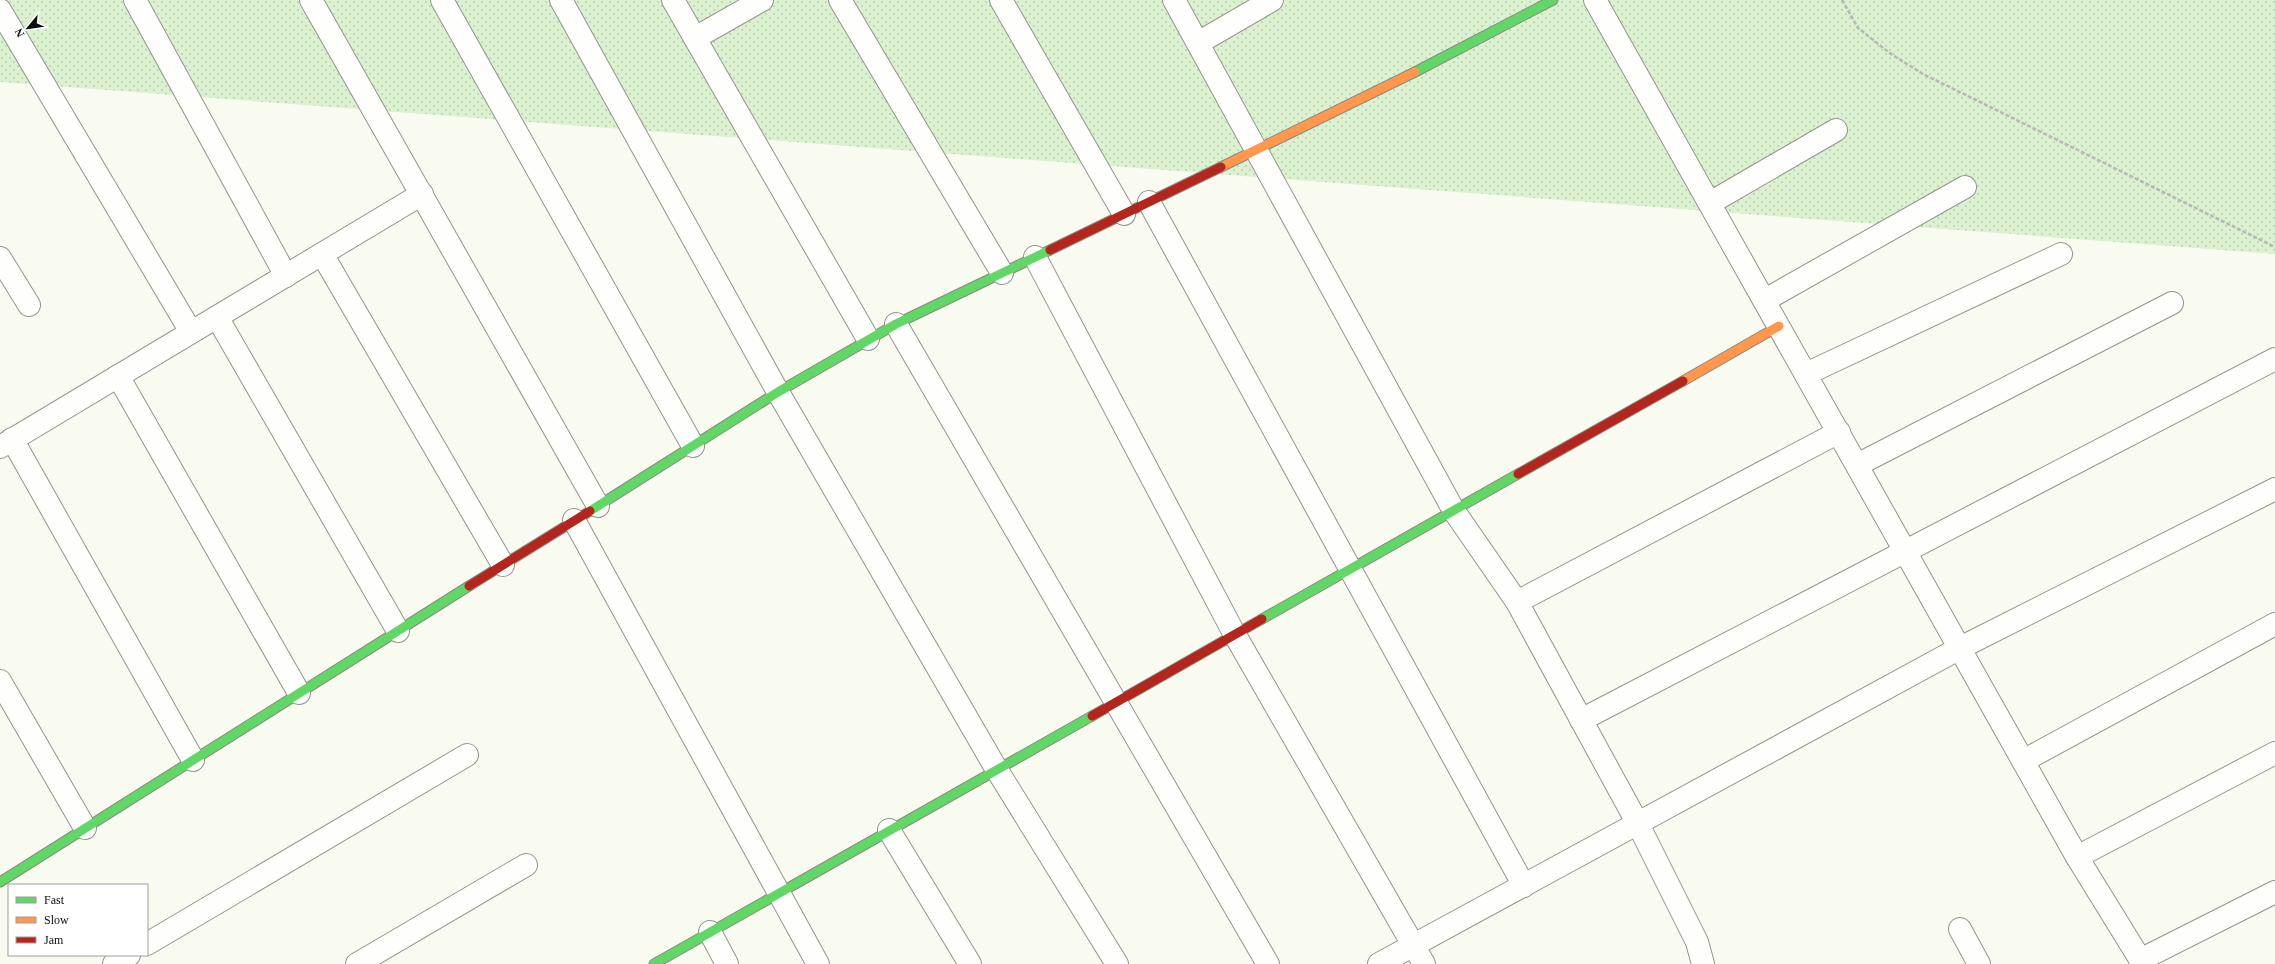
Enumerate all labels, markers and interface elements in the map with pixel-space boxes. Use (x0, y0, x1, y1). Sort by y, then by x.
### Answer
north arrow (8, 8, 48, 48)
text: N (12, 26, 26, 39)
legend (8, 884, 148, 956)
text: Fast (44, 893, 65, 907)
text: Slow (44, 913, 69, 927)
text: Jam (44, 933, 64, 947)

